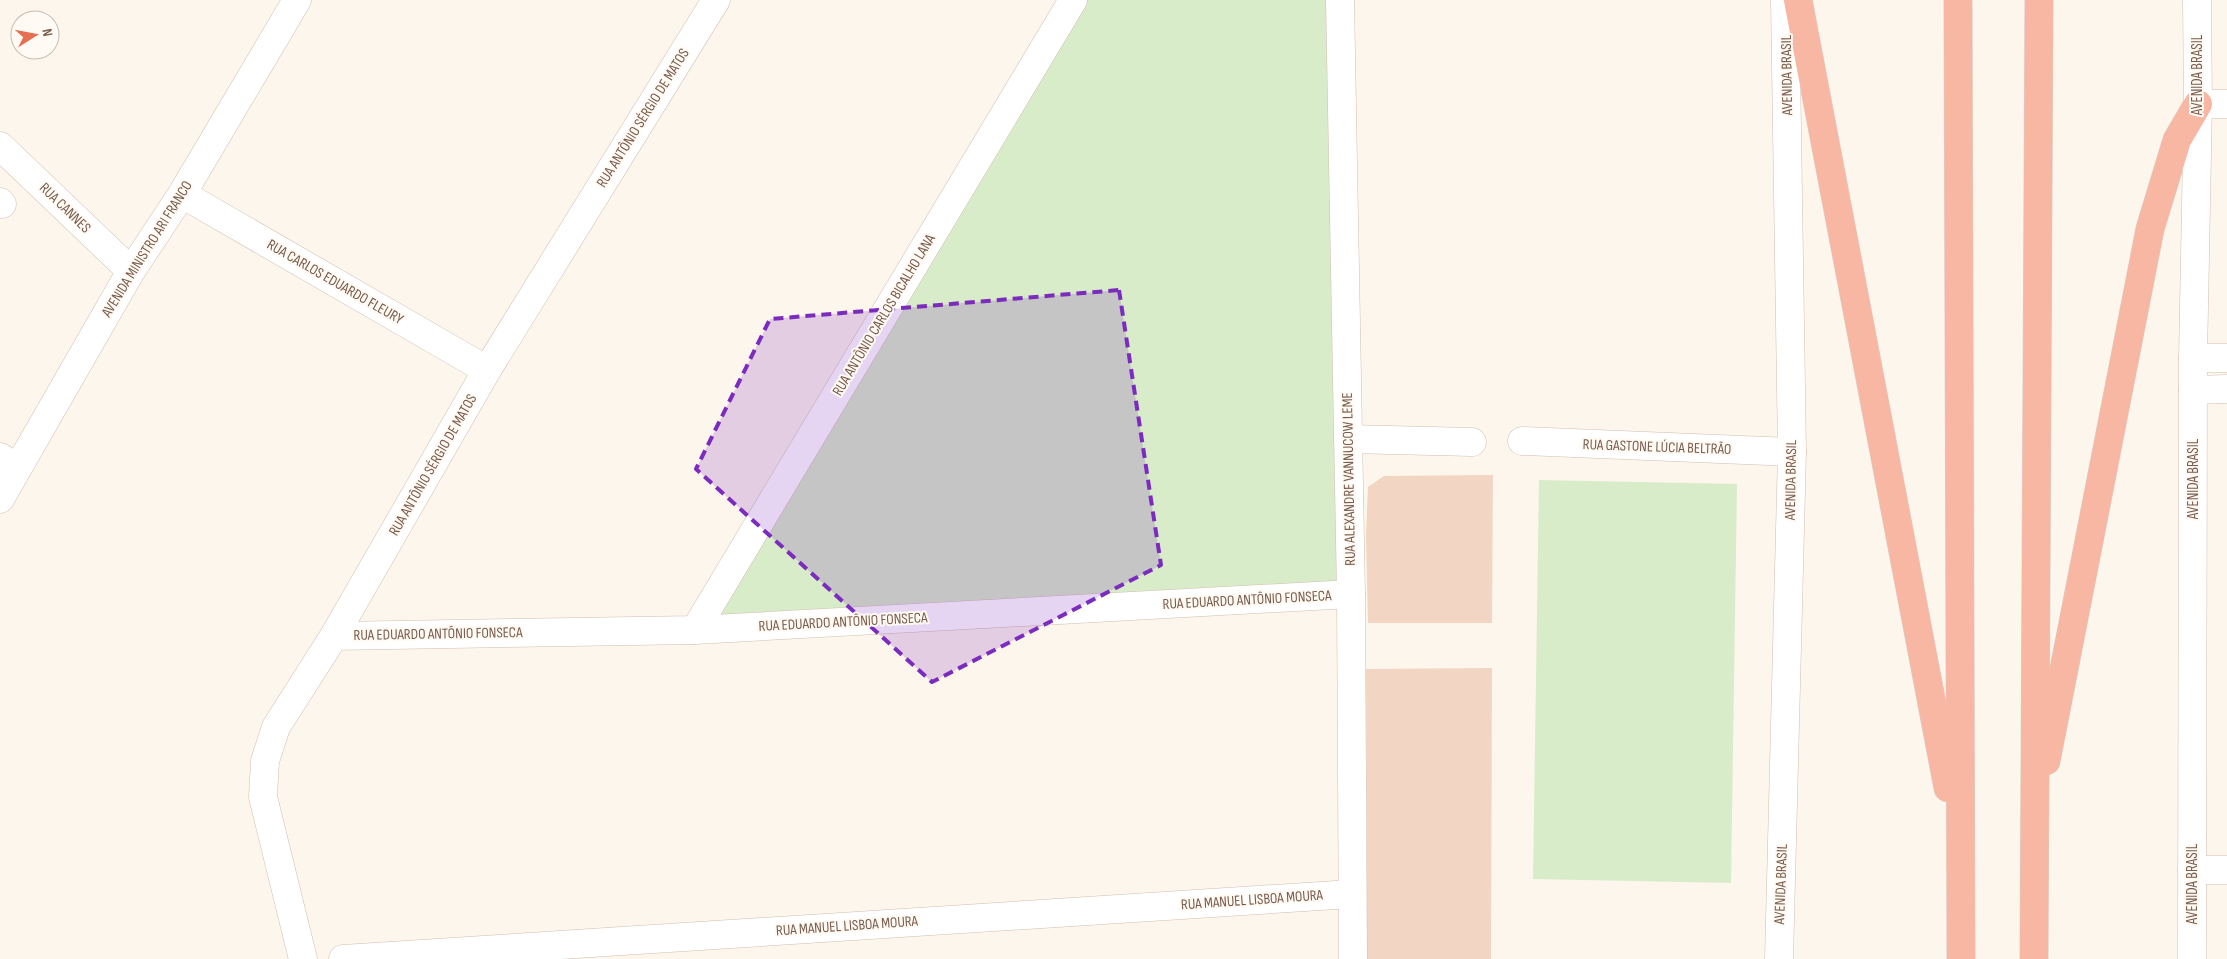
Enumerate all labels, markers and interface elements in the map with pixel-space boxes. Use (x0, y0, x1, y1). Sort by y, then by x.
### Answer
north arrow (10, 10, 60, 60)
text: N (38, 27, 56, 38)
street label: AVENIDA BRASIL (1777, 34, 1797, 116)
street label: AVENIDA BRASIL (2188, 34, 2207, 116)
street label: RUA ANTÔNIO SÉRGIO DE MATOS (592, 45, 694, 191)
street label: AVENIDA MINISTRO ARI FRANCO (97, 177, 197, 322)
street label: RUA CANNES (35, 179, 95, 237)
street label: RUA ANTÔNIO CARLOS BICALHO LANA (828, 230, 940, 399)
street label: RUA CARLOS EDUARDO FLEURY (263, 235, 407, 329)
street label: RUA ANTÔNIO SÉRGIO DE MATOS (385, 391, 481, 539)
street label: RUA ALEXANDRE VANNUCOW LEME (1338, 392, 1360, 566)
street label: RUA GASTONE LÚCIA BELTRÃO (1582, 435, 1732, 459)
street label: AVENIDA BRASIL (2184, 438, 2203, 520)
street label: AVENIDA BRASIL (1781, 439, 1801, 521)
street label: RUA EDUARDO ANTÔNIO FONSECA (1162, 586, 1332, 614)
street label: RUA EDUARDO ANTÔNIO FONSECA (758, 608, 928, 636)
street label: RUA EDUARDO ANTÔNIO FONSECA (353, 623, 523, 645)
street label: AVENIDA BRASIL (1770, 843, 1792, 926)
street label: AVENIDA BRASIL (2183, 843, 2202, 925)
street label: RUA MANUEL LISBOA MOURA (1180, 886, 1324, 914)
street label: RUA MANUEL LISBOA MOURA (775, 912, 919, 940)

